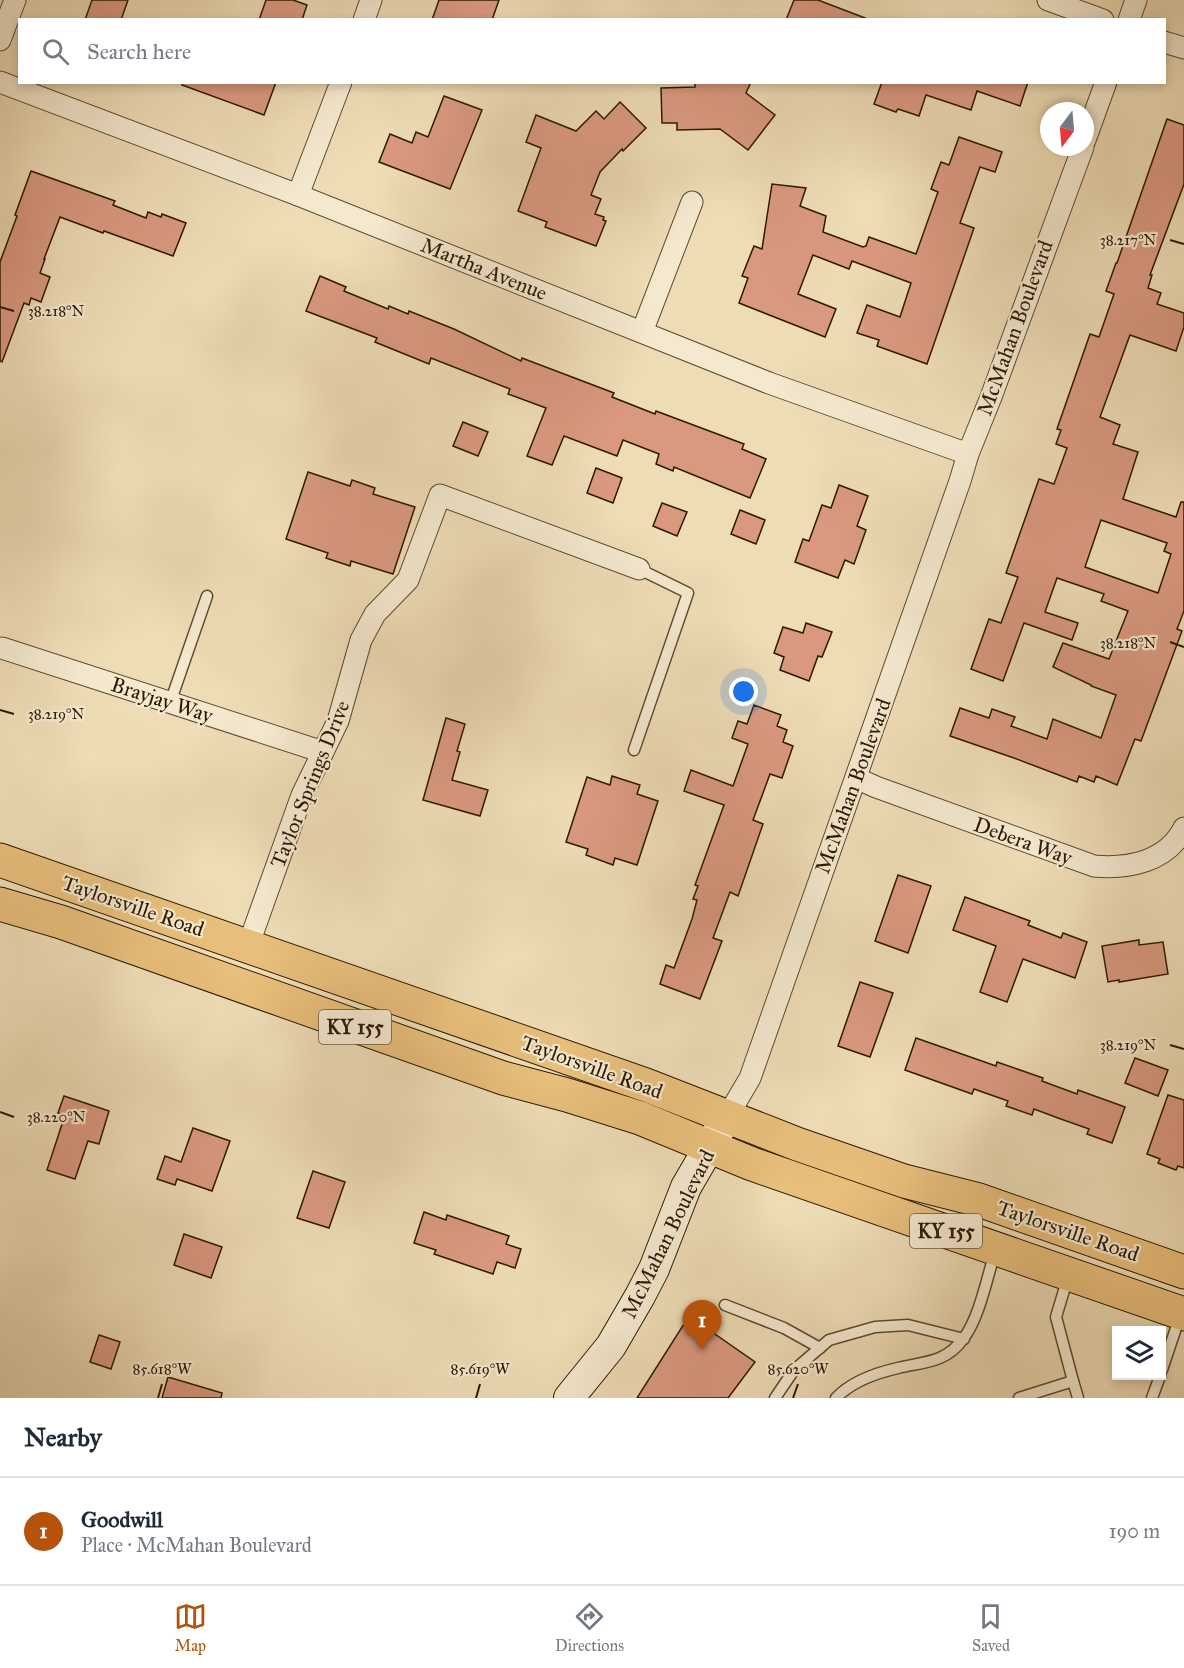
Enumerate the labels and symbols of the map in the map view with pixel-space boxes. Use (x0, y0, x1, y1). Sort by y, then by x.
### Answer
north arrow (1040, 102, 1094, 156)
text: 38.217°N (1100, 231, 1157, 249)
street label: Martha Avenue (417, 232, 551, 306)
street label: McMahan Boulevard (971, 236, 1059, 419)
text: 38.218°N (28, 302, 85, 320)
text: 38.218°N (1100, 634, 1157, 652)
street label: Brayjay Way (108, 671, 217, 729)
your location (729, 677, 758, 706)
street label: McMahan Boulevard (809, 694, 897, 877)
street label: Taylor Springs Drive (265, 696, 356, 871)
text: 38.219°N (28, 705, 85, 723)
street label: Debera Way (970, 811, 1077, 871)
street label: Taylorsville Road (59, 870, 208, 943)
road number: KY 155 (319, 1010, 391, 1044)
street label: Taylorsville Road (518, 1029, 667, 1105)
text: 38.219°N (1100, 1036, 1157, 1054)
text: 38.220°N (27, 1108, 86, 1126)
street label: McMahan Boulevard (616, 1145, 720, 1323)
street label: Taylorsville Road (994, 1195, 1143, 1268)
road number: KY 155 (910, 1214, 982, 1248)
pin: 1 (682, 1300, 722, 1350)
text: 85.618°W (133, 1360, 192, 1378)
text: 85.619°W (451, 1360, 510, 1378)
text: 85.620°W (767, 1360, 829, 1378)

